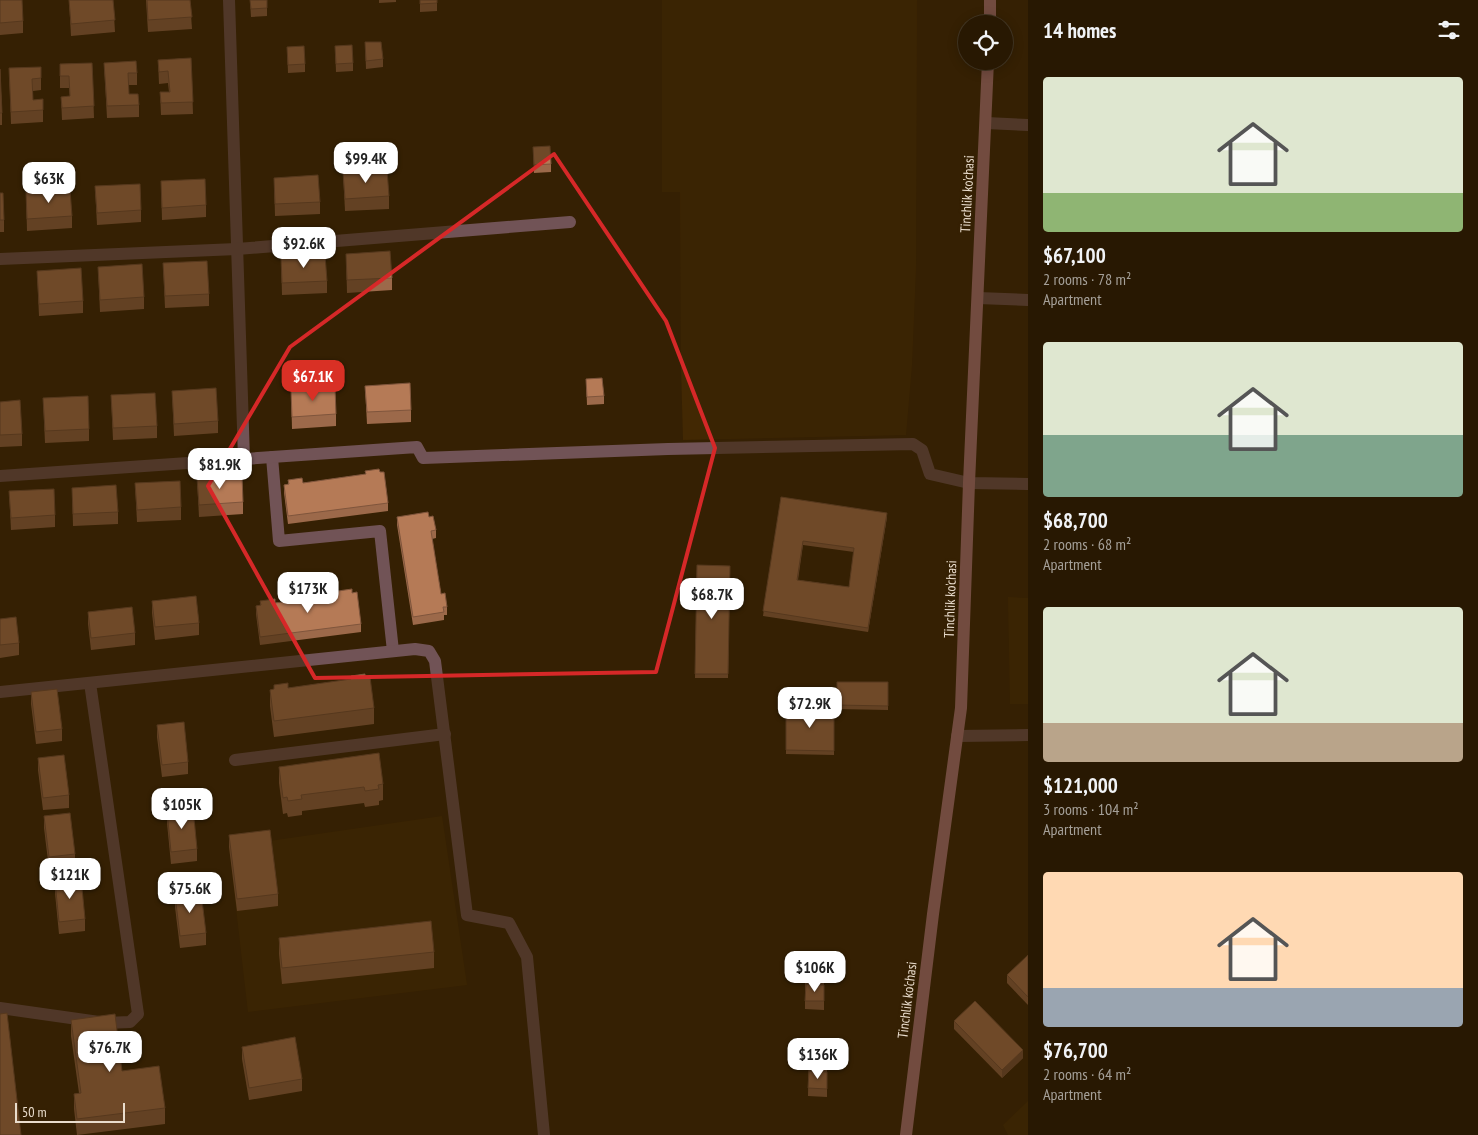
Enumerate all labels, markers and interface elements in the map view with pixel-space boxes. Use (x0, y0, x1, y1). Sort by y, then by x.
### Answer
map controls (958, 15, 1013, 70)
button: locate (958, 15, 1013, 70)
icon: filters (1435, 16, 1463, 44)
text: 14 homes (1043, 17, 1116, 44)
icon: home (1208, 109, 1298, 199)
pin: $99.4K (325, 142, 407, 184)
text: $99.4K (345, 148, 387, 168)
street label: Tinchlik ko'chasi (956, 155, 978, 233)
pin: $63K (19, 162, 79, 204)
text: $63K (33, 168, 65, 188)
pin: $92.6K (263, 226, 345, 269)
text: $92.6K (283, 233, 325, 253)
text: $67,100 (1043, 242, 1106, 269)
text: 2 rooms · 78 m² (1043, 269, 1131, 289)
text: Apartment (1043, 289, 1102, 309)
pin: $67.1K (272, 360, 354, 402)
text: $67.1K (293, 366, 333, 386)
icon: home (1208, 374, 1298, 464)
pin: $81.9K (179, 448, 261, 490)
text: $81.9K (199, 454, 241, 474)
text: $68,700 (1043, 507, 1108, 534)
text: 2 rooms · 68 m² (1043, 534, 1131, 554)
text: Apartment (1043, 554, 1102, 574)
street label: Tinchlik ko'chasi (940, 560, 960, 638)
pin: $173K (273, 572, 343, 614)
text: $173K (289, 578, 327, 598)
pin: $68.7K (671, 578, 753, 620)
text: $68.7K (691, 584, 733, 604)
icon: home (1208, 639, 1298, 729)
pin: $72.9K (769, 686, 851, 729)
text: $72.9K (789, 693, 831, 713)
text: $121,000 (1043, 772, 1118, 799)
pin: $105K (147, 788, 217, 830)
text: $105K (163, 794, 201, 814)
text: 3 rooms · 104 m² (1043, 799, 1139, 819)
text: Apartment (1043, 819, 1102, 839)
pin: $121K (35, 858, 105, 900)
text: $121K (51, 864, 89, 884)
pin: $75.6K (149, 872, 231, 914)
text: $75.6K (169, 878, 211, 898)
icon: home (1208, 904, 1298, 994)
pin: $106K (780, 950, 850, 993)
text: $106K (796, 957, 834, 977)
street label: Tinchlik ko'chasi (893, 960, 921, 1040)
pin: $76.7K (69, 1030, 151, 1073)
text: $76.7K (89, 1037, 131, 1057)
text: $76,700 (1043, 1037, 1108, 1064)
pin: $136K (783, 1038, 853, 1080)
text: $136K (799, 1044, 837, 1064)
text: 2 rooms · 64 m² (1043, 1064, 1131, 1084)
text: Apartment (1043, 1084, 1102, 1104)
scale bar (15, 1100, 125, 1123)
text: 50 m (22, 1103, 47, 1121)

